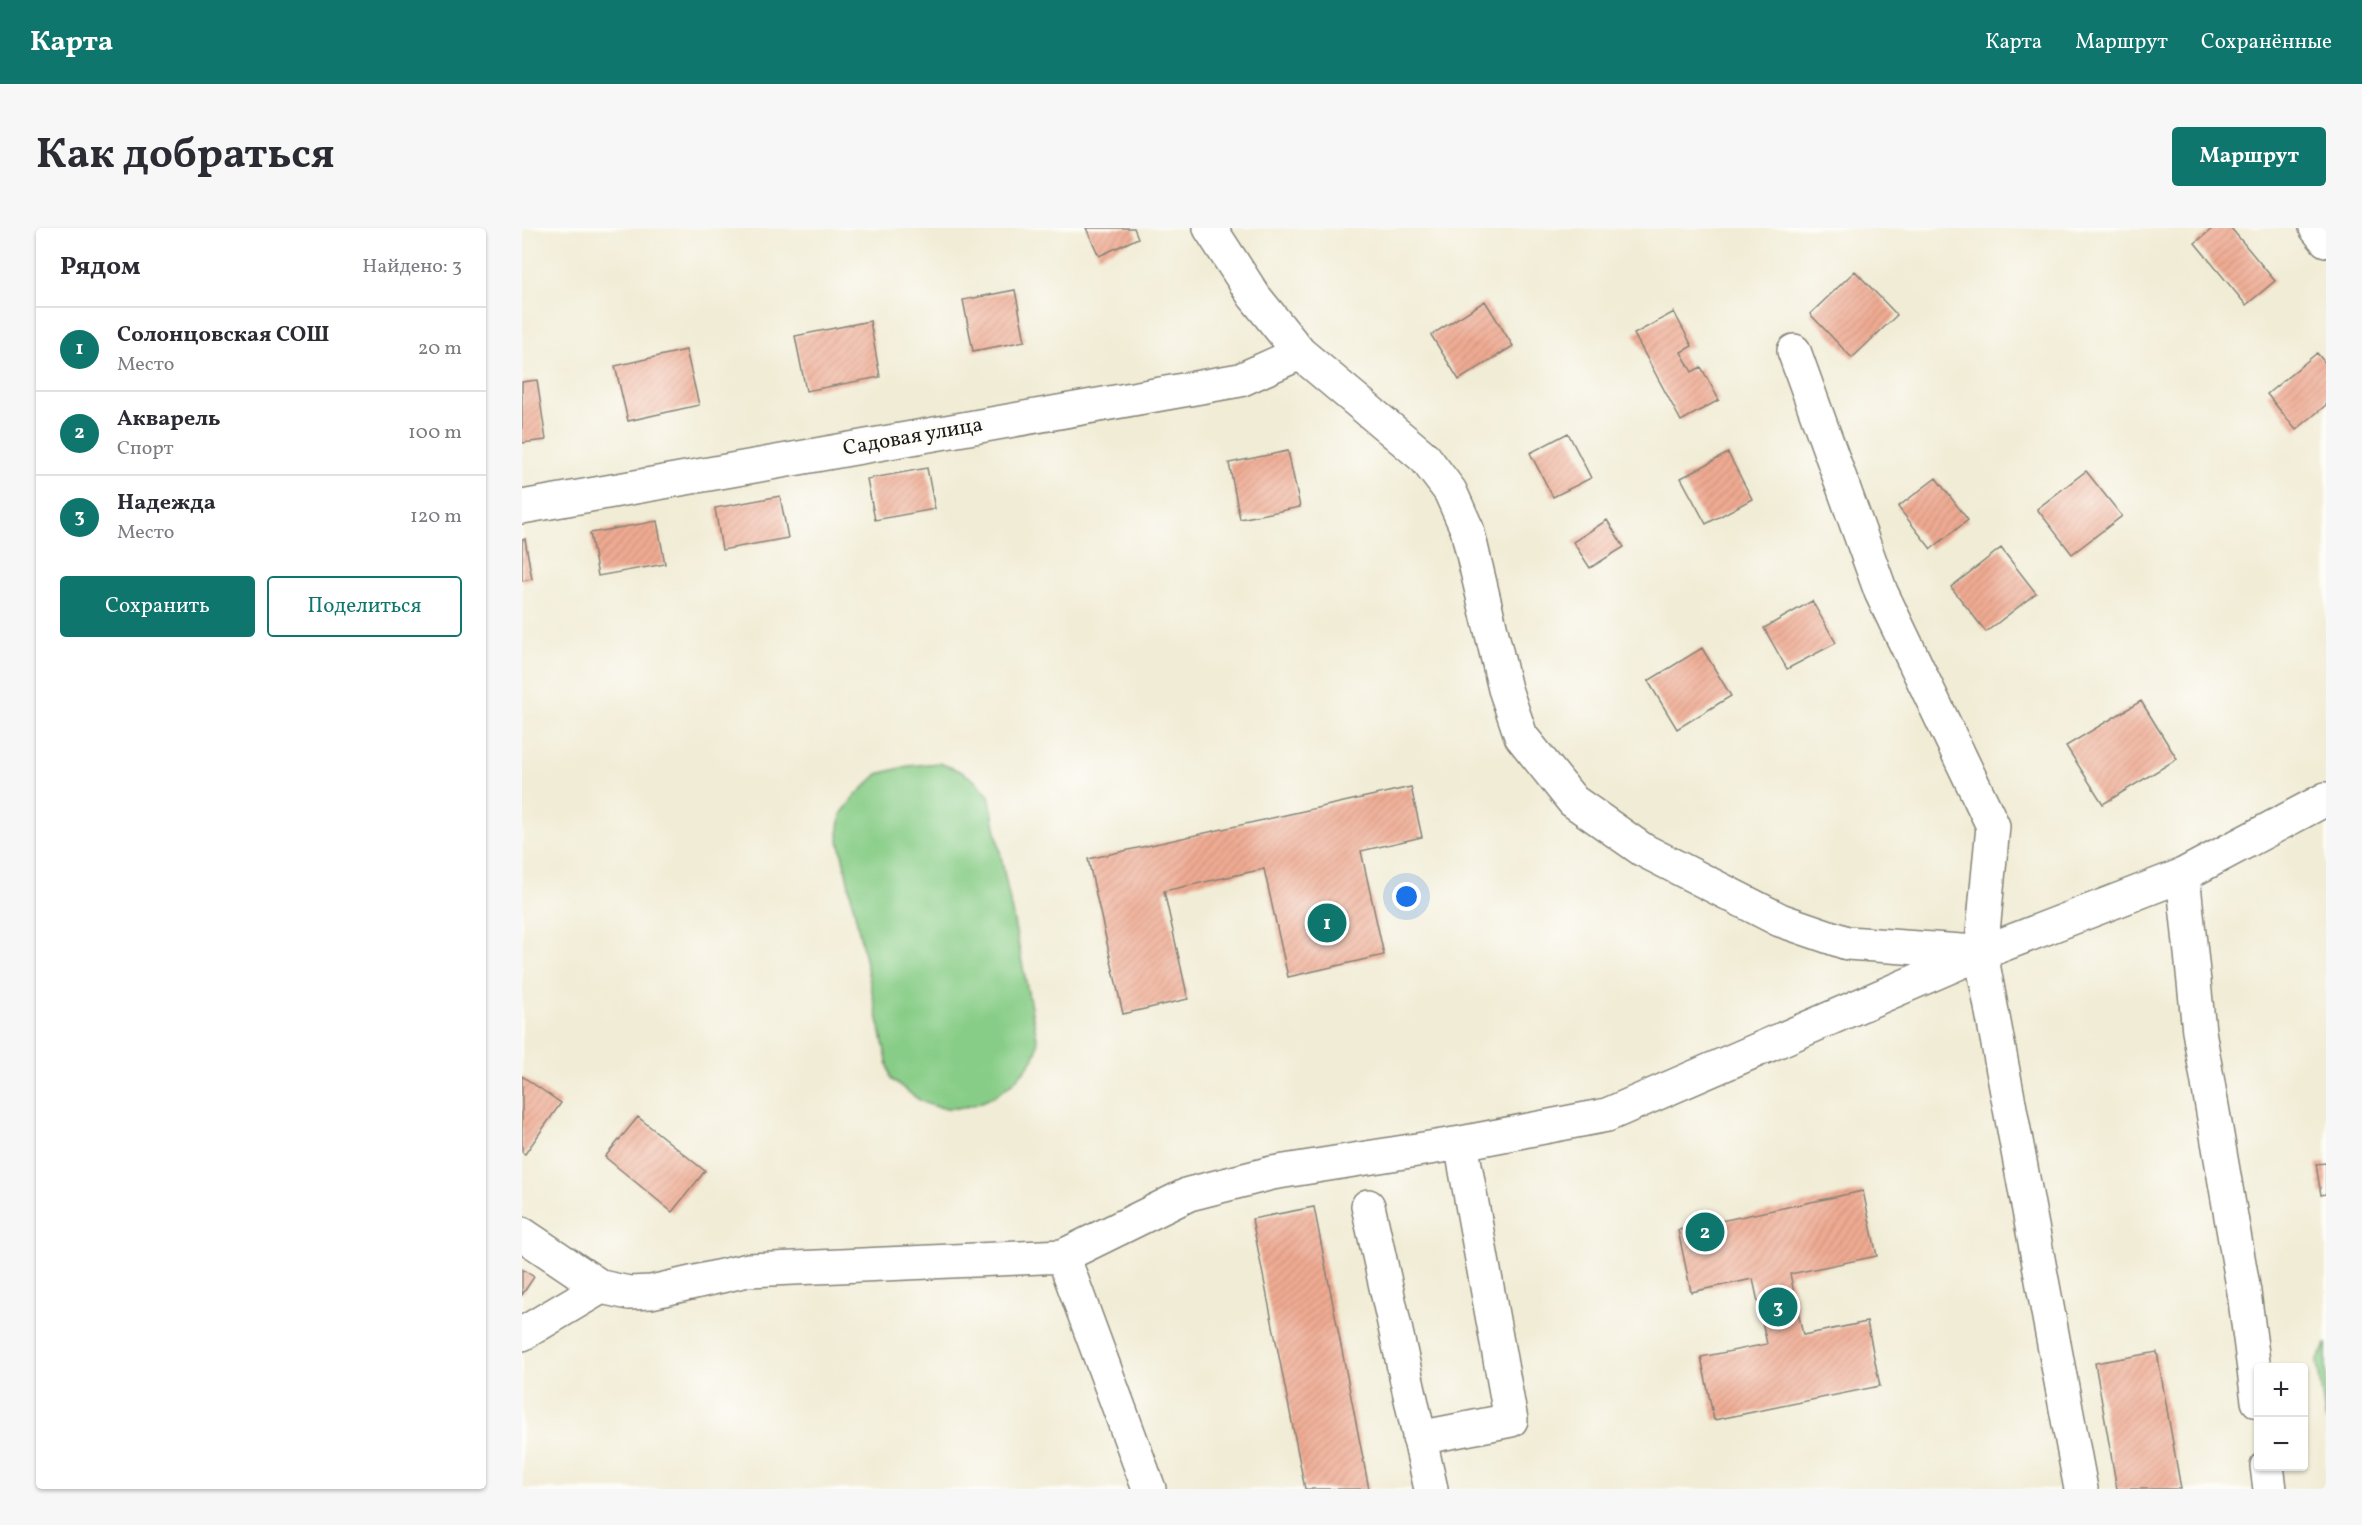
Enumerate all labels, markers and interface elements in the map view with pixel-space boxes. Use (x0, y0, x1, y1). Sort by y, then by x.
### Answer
text: Карта (30, 23, 113, 62)
text: Карта (1985, 28, 2042, 57)
text: Маршрут (2075, 28, 2168, 57)
text: Сохранённые (2201, 28, 2332, 57)
text: Как добраться (36, 127, 335, 186)
button: Маршрут (2172, 127, 2326, 186)
text: Рядом (60, 249, 140, 285)
text: Найдено: 3 (362, 253, 462, 281)
text: Солонцовская СОШ (117, 320, 330, 351)
text: 1 (75, 335, 84, 363)
text: 20 m (418, 335, 462, 363)
text: Место (117, 351, 174, 379)
text: Акварель (117, 404, 221, 435)
street label: Садовая улица (841, 410, 985, 464)
text: 2 (74, 419, 85, 447)
text: 100 m (408, 419, 462, 447)
text: Спорт (117, 435, 174, 463)
text: Надежда (117, 488, 216, 519)
text: 3 (74, 503, 85, 531)
text: 120 m (410, 503, 462, 531)
text: Место (117, 519, 174, 547)
button: Сохранить (60, 576, 255, 637)
button: Поделиться (267, 576, 462, 637)
your location (1392, 882, 1421, 911)
pin: 1 (1308, 900, 1346, 946)
pin: 2 (1686, 1210, 1724, 1254)
pin: 3 (1758, 1284, 1798, 1330)
map controls (2254, 1363, 2308, 1471)
button: + (2254, 1363, 2308, 1417)
button: − (2254, 1417, 2308, 1471)

